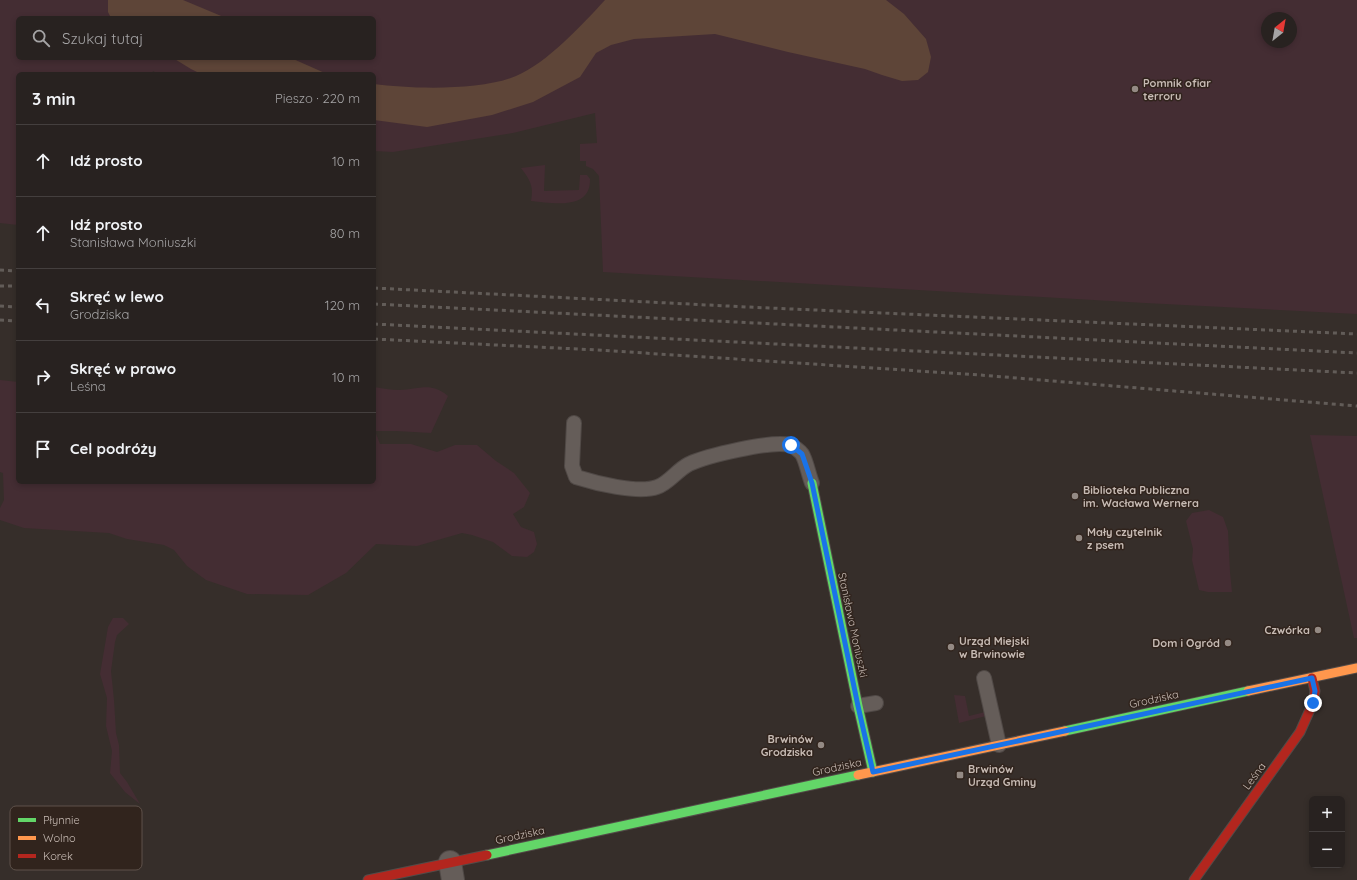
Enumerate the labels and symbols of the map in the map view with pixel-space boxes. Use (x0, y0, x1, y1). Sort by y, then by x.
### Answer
north arrow (1261, 12, 1297, 48)
place label: Pomnik ofiar terroru (1143, 76, 1211, 103)
marker: Pomnik ofiar terroru (1130, 84, 1140, 94)
route start (782, 436, 800, 454)
place label: Biblioteka Publiczna im. Wacława Wernera (1083, 483, 1199, 510)
marker: Biblioteka Publiczna im. Wacława Wernera (1070, 491, 1080, 501)
place label: Mały czytelnik z psem (1087, 525, 1162, 552)
marker: Mały czytelnik z psem (1074, 533, 1084, 543)
street label: Stanisława Moniuszki (835, 571, 871, 679)
place label: Czwórka (1265, 623, 1310, 637)
marker: Czwórka (1313, 625, 1323, 635)
place label: Urząd Miejski w Brwinowie (959, 634, 1029, 661)
place label: Dom i Ogród (1152, 636, 1220, 650)
marker: Dom i Ogród (1223, 638, 1233, 648)
marker: Urząd Miejski w Brwinowie (946, 642, 956, 652)
street label: Grodziska (1128, 687, 1180, 711)
route end (1304, 694, 1322, 712)
place label: Brwinów Grodziska (761, 732, 814, 759)
marker: Brwinów Grodziska (816, 740, 826, 750)
street label: Grodziska (811, 755, 863, 779)
street label: Leśna (1239, 760, 1269, 792)
place label: Brwinów Urząd Gminy (968, 762, 1036, 789)
marker: Brwinów Urząd Gminy (955, 770, 965, 780)
legend (10, 806, 142, 870)
text: Płynnie (43, 813, 80, 827)
street label: Grodziska (494, 823, 546, 847)
text: Wolno (43, 831, 76, 845)
text: Korek (43, 849, 73, 863)

